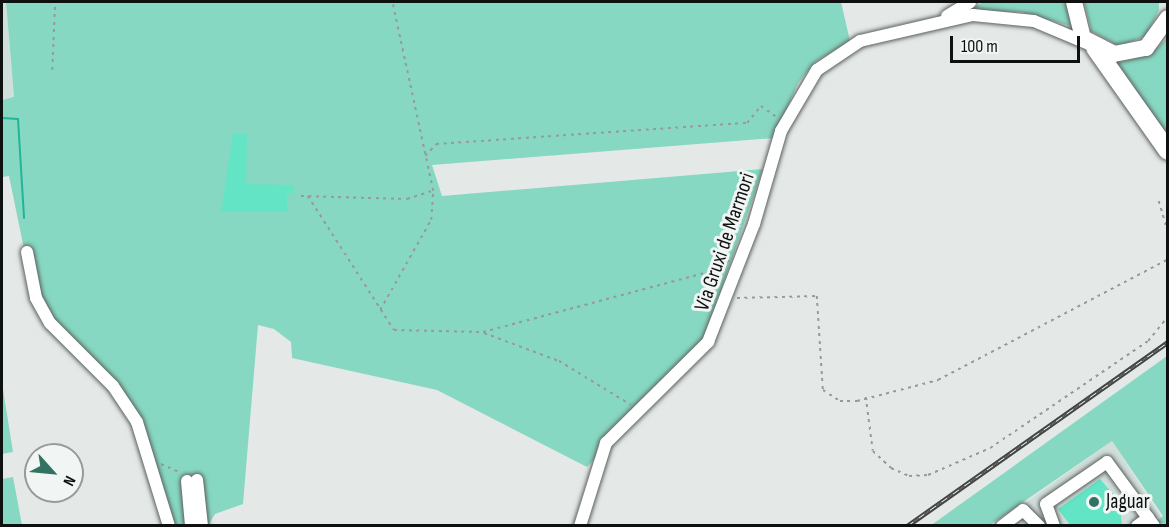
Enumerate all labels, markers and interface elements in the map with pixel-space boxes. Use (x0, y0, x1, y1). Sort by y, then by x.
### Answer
scale bar (953, 24, 1084, 62)
text: 100 m (961, 36, 998, 57)
street label: Via Gruxi de Marmori (690, 170, 760, 314)
north arrow (24, 443, 84, 503)
text: N (58, 472, 79, 489)
place label: Jaguar (1106, 489, 1150, 515)
marker: Jaguar (1087, 495, 1101, 509)

